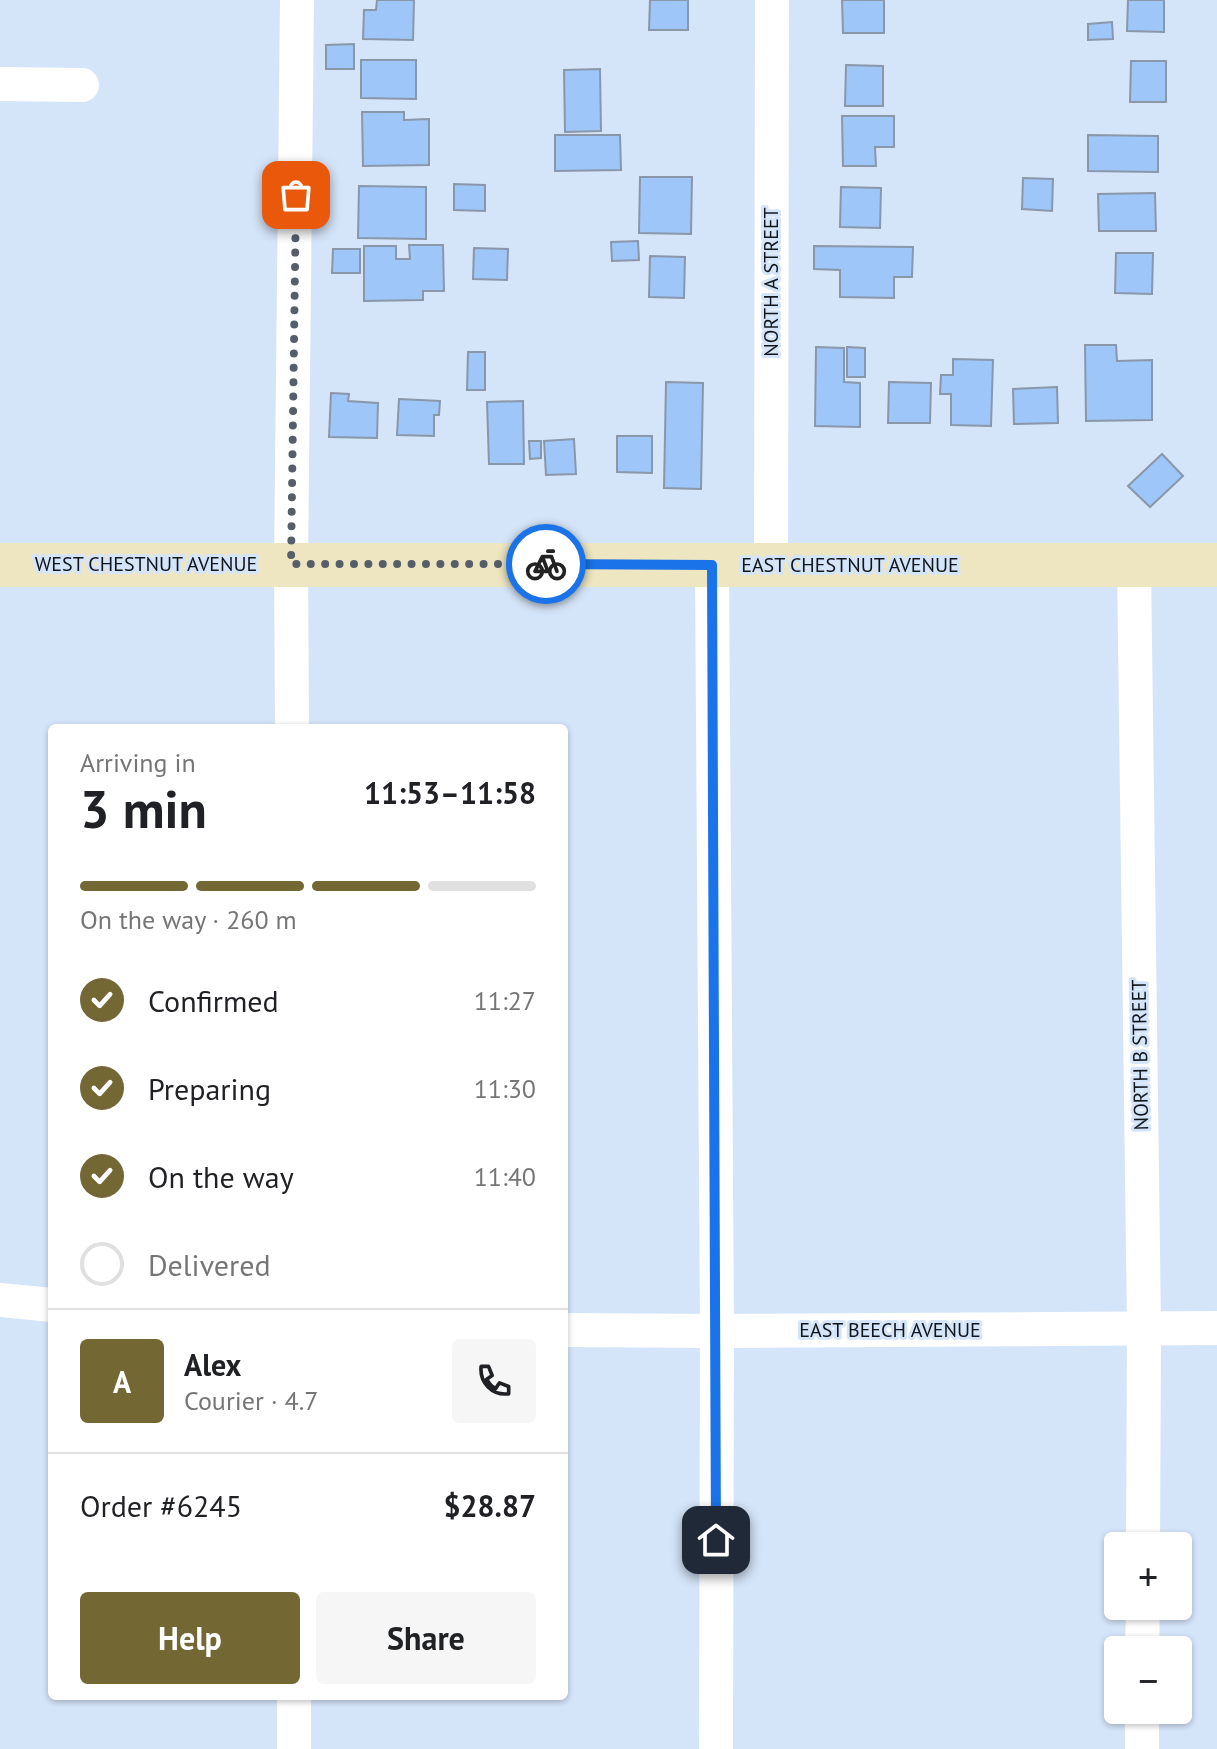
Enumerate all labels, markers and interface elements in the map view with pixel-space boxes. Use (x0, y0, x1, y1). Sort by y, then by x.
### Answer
pin (262, 161, 330, 229)
icon: bag (274, 173, 318, 217)
street label: NORTH A STREET (758, 207, 784, 357)
courier (506, 524, 586, 604)
icon: bike (524, 542, 568, 586)
street label: WEST CHESTNUT AVENUE (35, 551, 257, 577)
street label: EAST CHESTNUT AVENUE (741, 552, 959, 578)
text: Arriving in (80, 746, 196, 779)
text: 11:53–11:58 (364, 773, 536, 812)
text: 3 min (80, 775, 207, 842)
text: On the way · 260 m (80, 903, 297, 936)
icon: check (80, 978, 124, 1022)
street label: NORTH B STREET (1126, 979, 1154, 1131)
text: Confirmed (148, 981, 279, 1020)
text: 11:27 (474, 984, 536, 1017)
icon: check (80, 1066, 124, 1110)
text: Preparing (148, 1069, 271, 1108)
text: 11:30 (474, 1072, 536, 1105)
icon: check (80, 1154, 124, 1198)
text: On the way (148, 1157, 294, 1196)
text: 11:40 (474, 1160, 536, 1193)
text: Delivered (148, 1245, 271, 1284)
street label: EAST BEECH AVENUE (799, 1317, 981, 1343)
button: phone (452, 1339, 536, 1423)
text: Alex (184, 1345, 241, 1384)
text: A (113, 1362, 131, 1401)
text: Courier · 4.7 (184, 1384, 318, 1417)
text: Order #6245 (80, 1486, 242, 1525)
text: $28.87 (444, 1486, 536, 1525)
pin (682, 1506, 750, 1574)
icon: home (694, 1518, 738, 1562)
map controls (1104, 1532, 1192, 1724)
button: + (1104, 1532, 1192, 1620)
button: Help (80, 1592, 300, 1684)
button: Share (316, 1592, 536, 1684)
button: − (1104, 1636, 1192, 1724)

